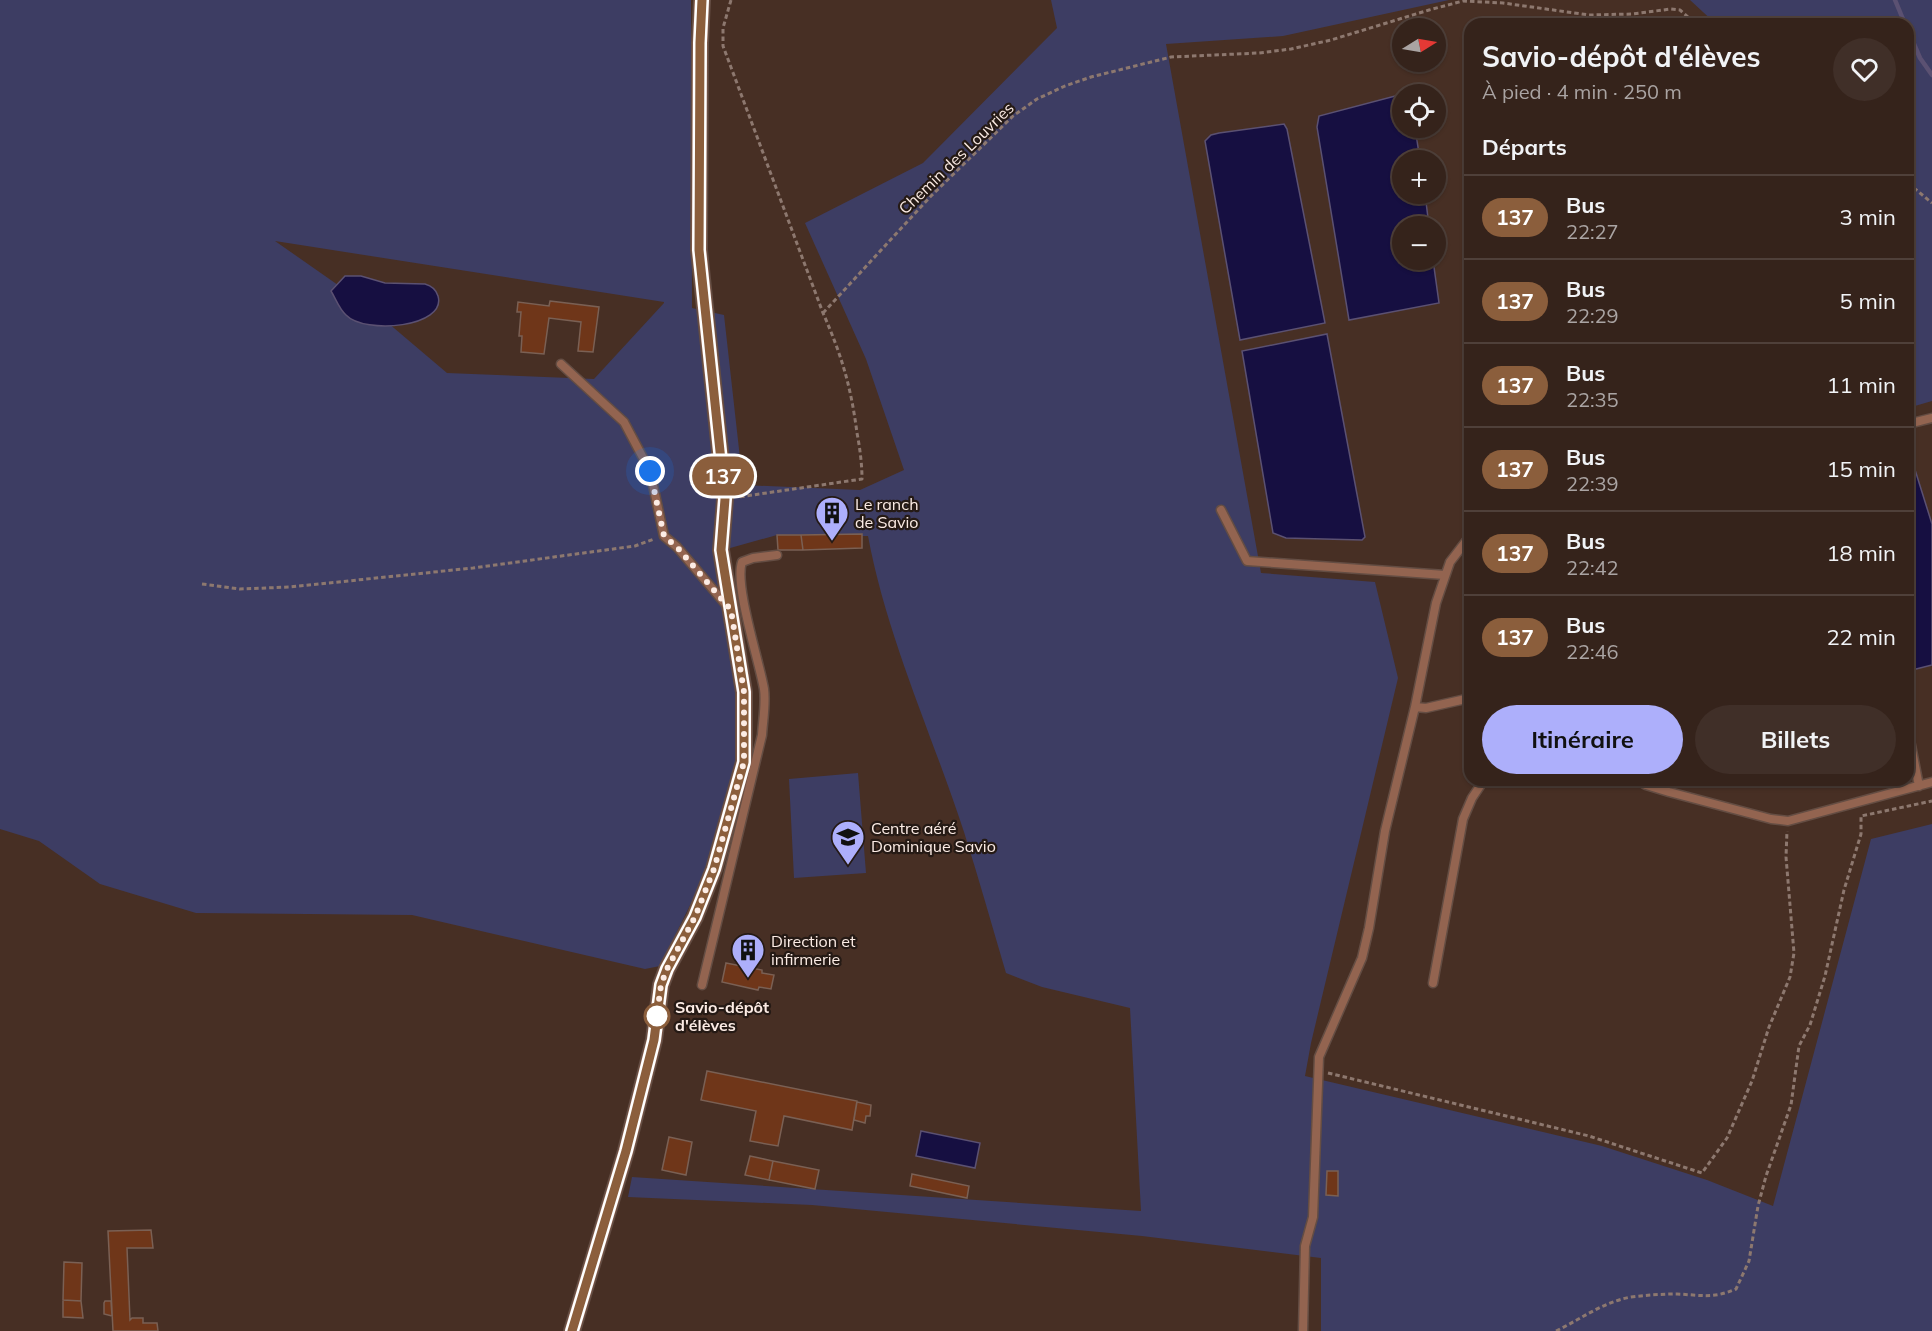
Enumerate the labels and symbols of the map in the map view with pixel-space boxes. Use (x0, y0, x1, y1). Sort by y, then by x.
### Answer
north arrow (1392, 18, 1446, 72)
street label: Chemin des Louvries (894, 98, 1018, 218)
your location (635, 456, 665, 486)
line badge: 137 (688, 456, 758, 496)
place label: Le ranch de Savio (855, 494, 919, 532)
building icon: Le ranch de Savio (814, 495, 850, 542)
place label: Centre aéré Dominique Savio (871, 818, 996, 856)
school or university icon: Centre aéré Dominique Savio (830, 819, 866, 866)
place label: Direction et infirmerie (771, 931, 856, 969)
building icon: Direction et infirmerie (730, 932, 766, 979)
place label: Savio-dépôt d'élèves (675, 997, 769, 1035)
marker: Savio-dépôt d'élèves (644, 1003, 670, 1029)

